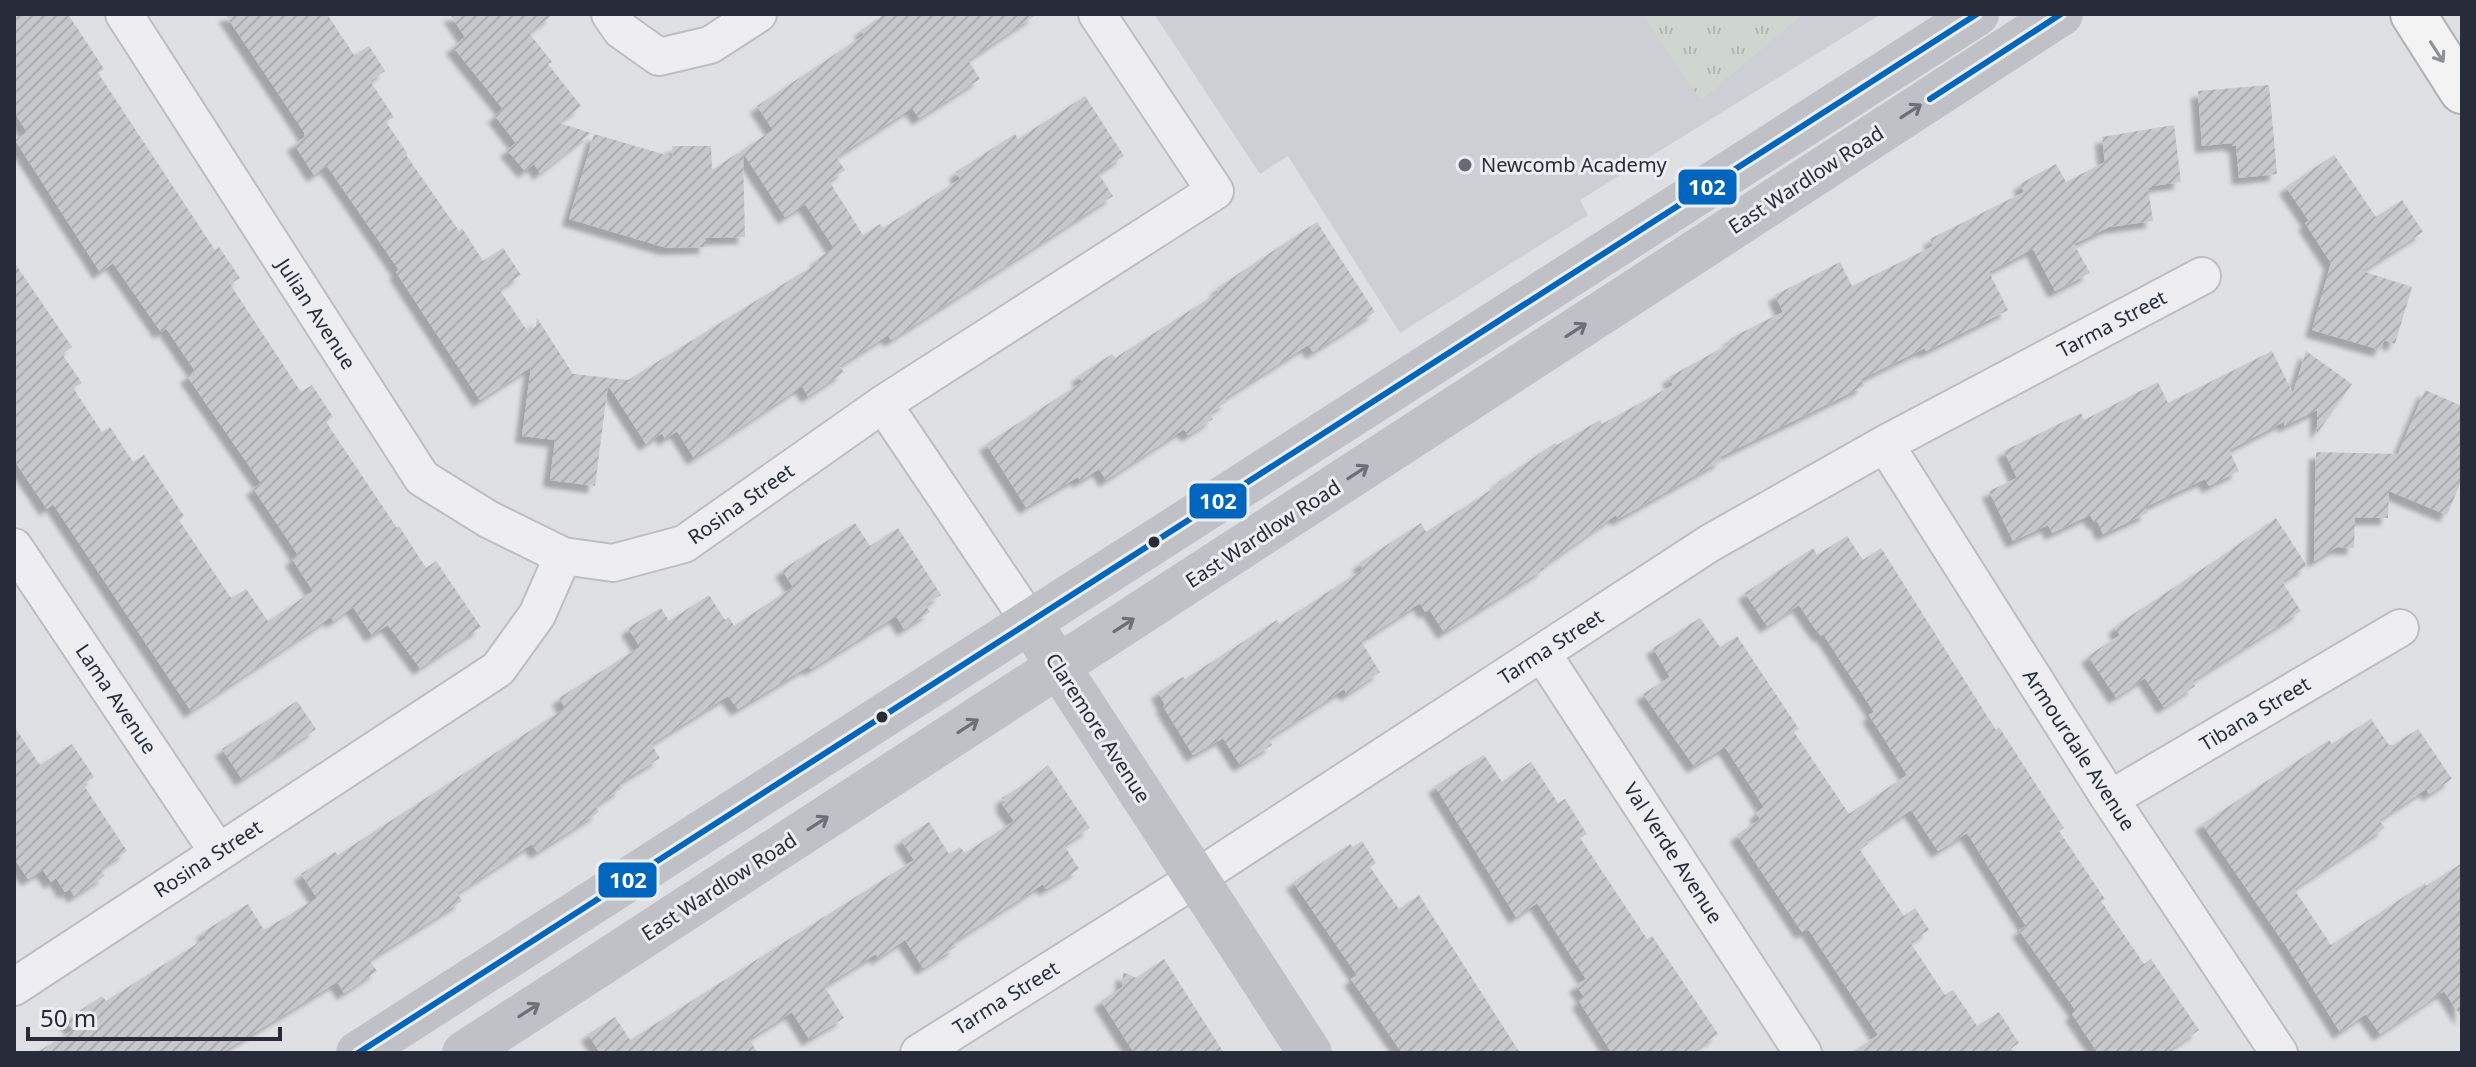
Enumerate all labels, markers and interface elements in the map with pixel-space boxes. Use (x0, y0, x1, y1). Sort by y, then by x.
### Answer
one-way arrow (2429, 41, 2446, 63)
one-way arrow (1900, 103, 1922, 120)
street label: East Wardlow Road (1723, 119, 1888, 240)
place label: Newcomb Academy (1481, 151, 1668, 178)
marker: Newcomb Academy (1456, 156, 1474, 174)
line badge: 102 (1677, 168, 1738, 206)
text: 102 (1688, 171, 1726, 201)
street label: Julian Avenue (269, 251, 362, 374)
street label: Tarma Street (2052, 283, 2171, 364)
one-way arrow (1564, 321, 1587, 337)
street label: Rosina Street (682, 457, 799, 550)
one-way arrow (1346, 463, 1369, 479)
street label: East Wardlow Road (1180, 473, 1345, 594)
line badge: 102 (1188, 482, 1248, 520)
text: 102 (1199, 485, 1237, 515)
unlabelled marker (1146, 534, 1162, 550)
street label: Tarma Street (1493, 603, 1608, 691)
one-way arrow (1113, 616, 1135, 633)
street label: Lama Avenue (70, 639, 163, 759)
street label: Claremore Avenue (1040, 648, 1157, 808)
street label: Armourdale Avenue (2017, 664, 2142, 836)
street label: Tibana Street (2194, 670, 2315, 757)
unlabelled marker (874, 709, 890, 725)
one-way arrow (956, 717, 978, 734)
street label: Val Verde Avenue (1618, 777, 1729, 928)
street label: Rosina Street (148, 814, 267, 904)
one-way arrow (806, 814, 828, 831)
street label: East Wardlow Road (636, 826, 801, 947)
line badge: 102 (597, 861, 658, 899)
text: 102 (609, 864, 647, 894)
street label: Tarma Street (948, 954, 1064, 1041)
scale bar (28, 991, 280, 1041)
text: 50 m (40, 1001, 96, 1034)
one-way arrow (517, 1002, 540, 1018)

